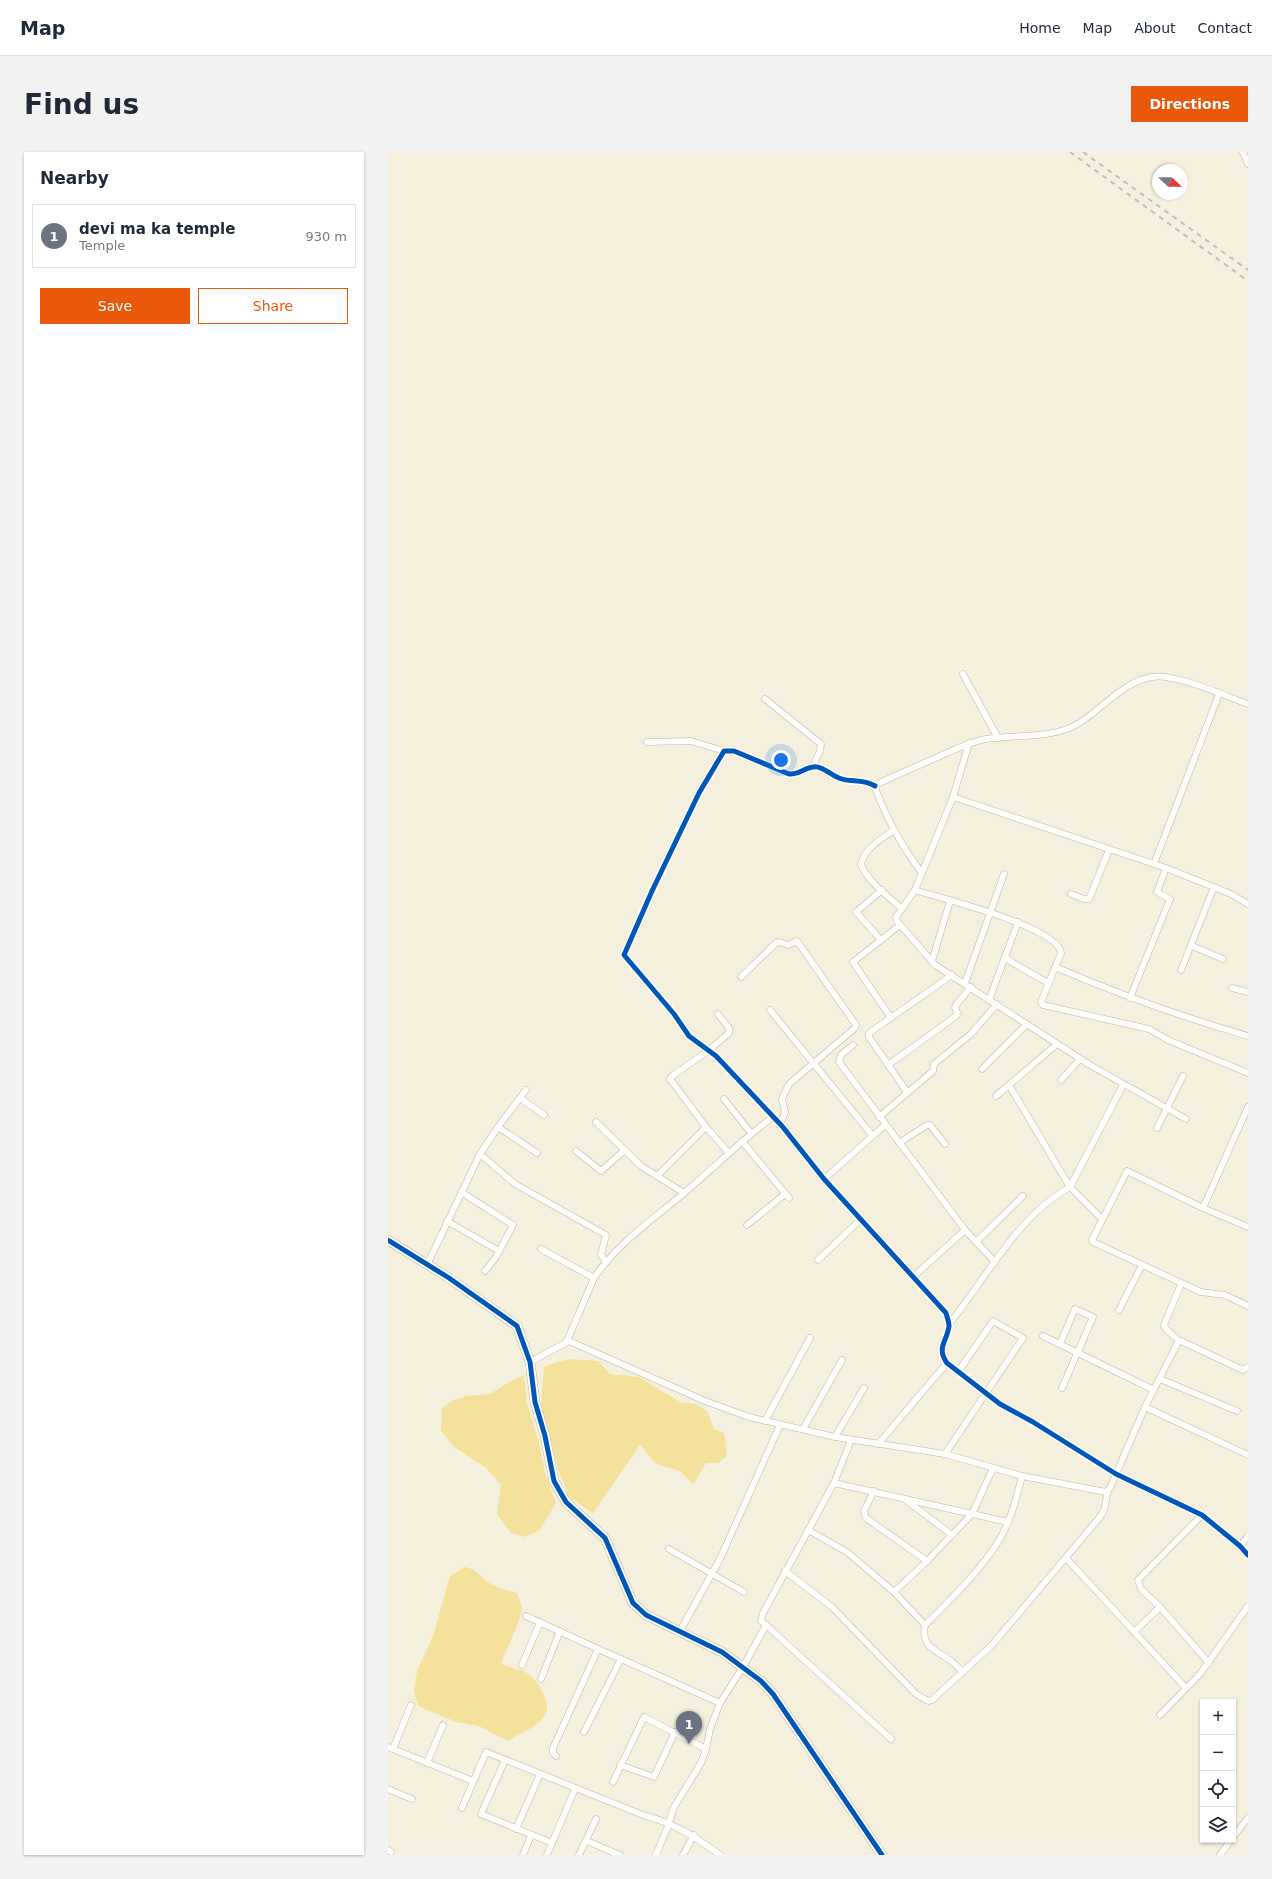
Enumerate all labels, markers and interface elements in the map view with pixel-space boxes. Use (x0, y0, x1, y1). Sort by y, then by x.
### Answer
text: Map (20, 17, 65, 39)
text: Home (1019, 20, 1061, 36)
text: Map (1083, 20, 1112, 36)
text: About (1134, 20, 1176, 36)
text: Contact (1198, 20, 1252, 36)
button: Directions (1131, 86, 1248, 122)
text: Find us (24, 88, 139, 121)
north arrow (1152, 164, 1188, 200)
text: Nearby (40, 168, 109, 188)
text: devi ma ka temple (79, 220, 235, 238)
text: 1 (49, 229, 59, 244)
text: 930 m (305, 229, 347, 244)
text: Temple (79, 238, 125, 253)
button: Save (40, 288, 190, 324)
button: Share (198, 288, 348, 324)
your location (771, 750, 791, 770)
map controls (1200, 1699, 1236, 1843)
button: + (1200, 1699, 1236, 1735)
pin: 1 (676, 1711, 702, 1744)
button: − (1200, 1735, 1236, 1771)
button: locate (1200, 1771, 1236, 1807)
button: layers (1200, 1807, 1236, 1843)

